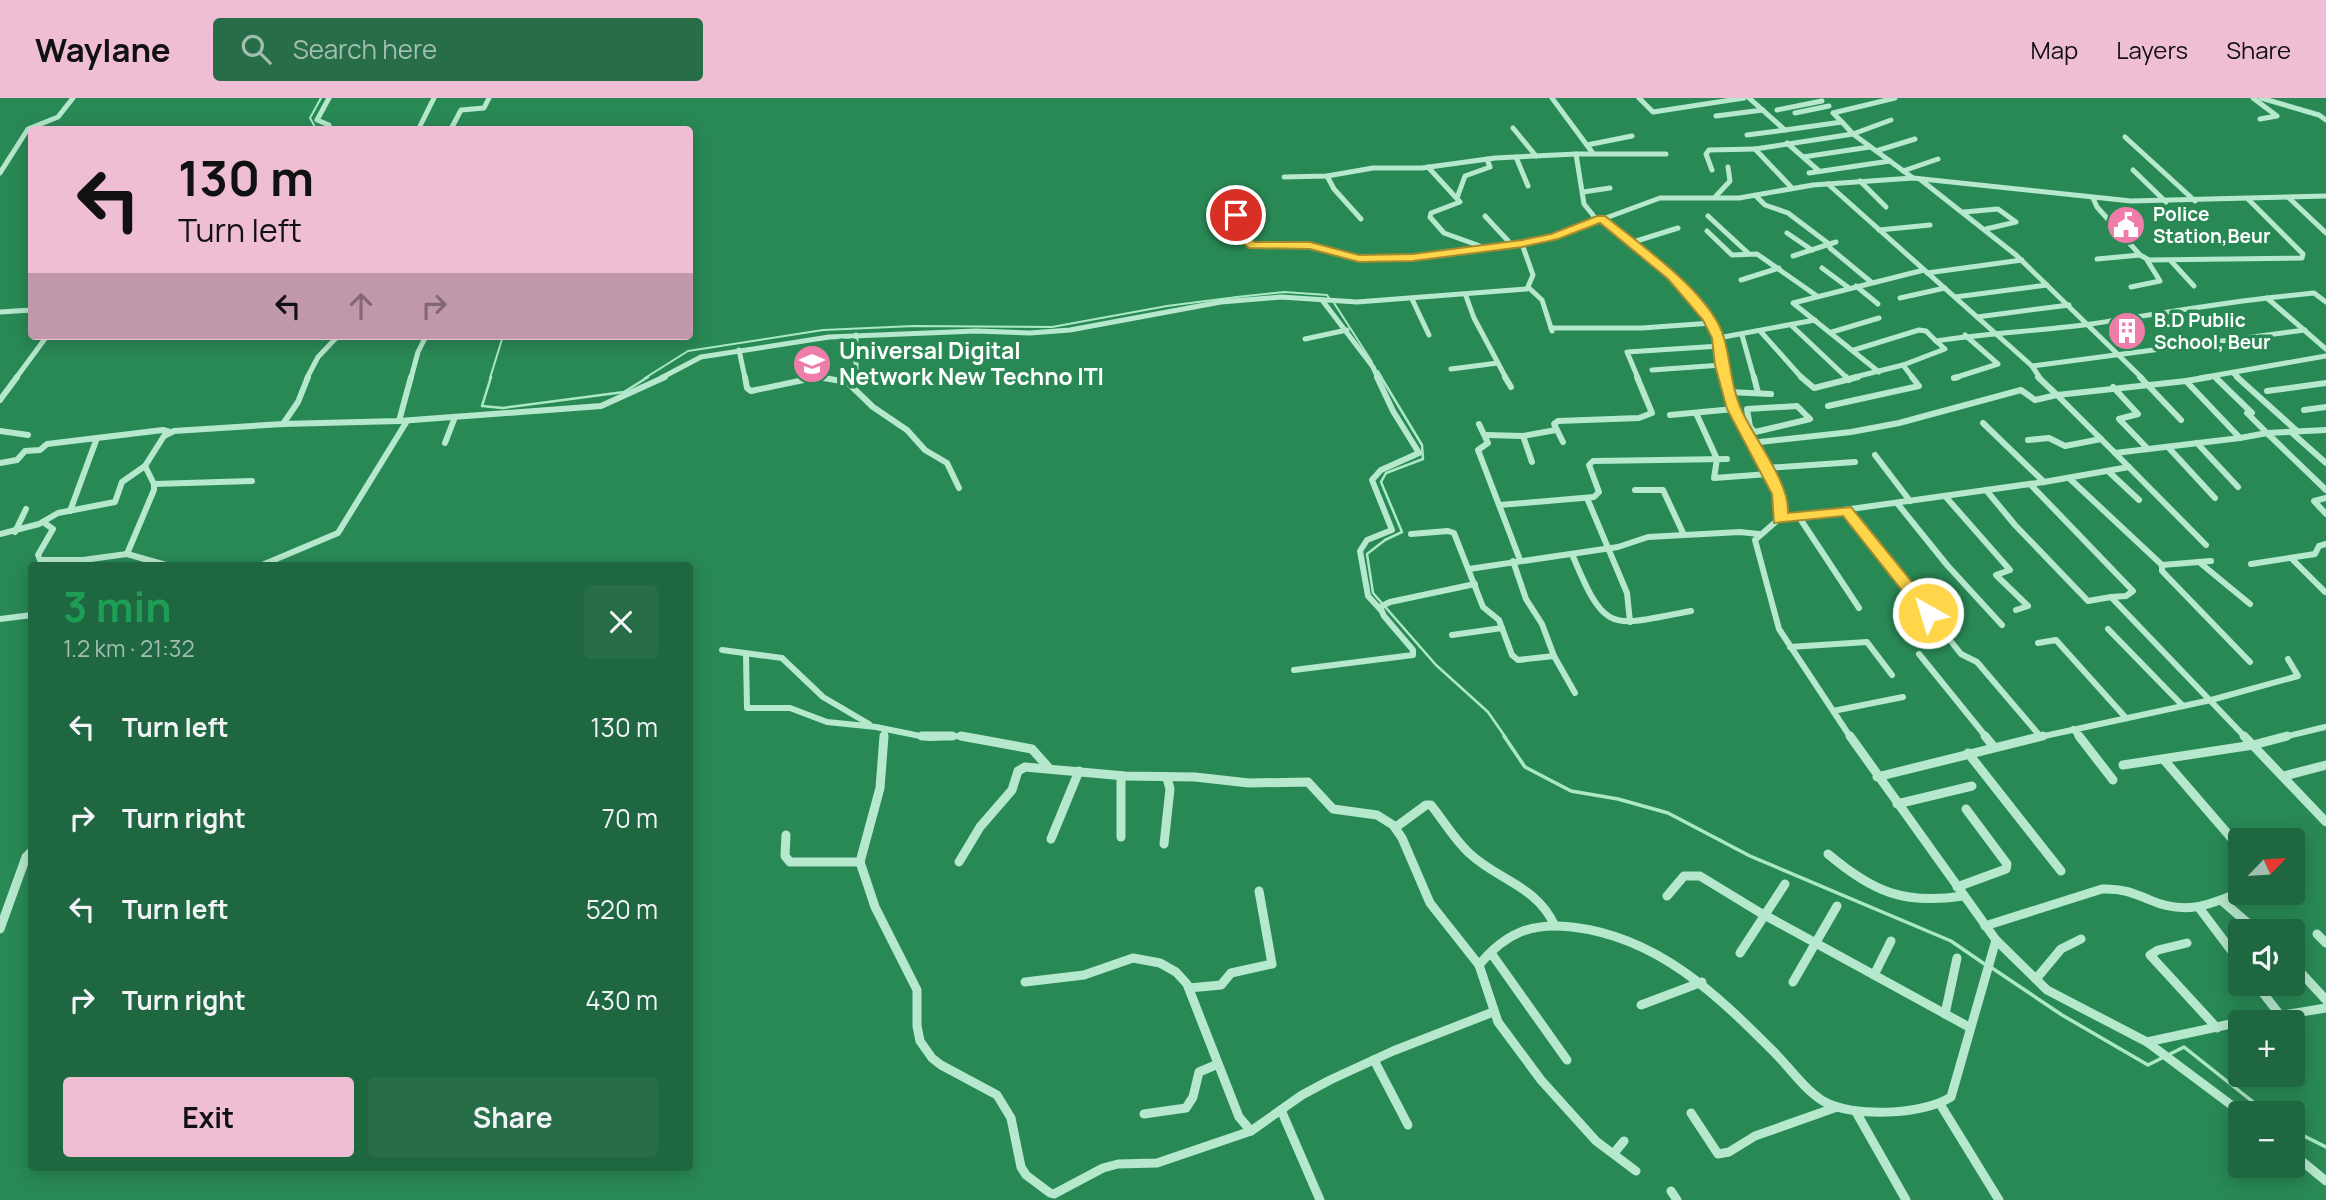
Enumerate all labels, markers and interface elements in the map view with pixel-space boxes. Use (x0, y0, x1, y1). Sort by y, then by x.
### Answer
search box (213, 18, 703, 81)
text: Waylane (35, 27, 171, 72)
icon: search (237, 30, 275, 68)
text: Search here (293, 31, 437, 67)
text: Map (2031, 33, 2078, 66)
text: Layers (2116, 33, 2188, 66)
text: Share (2226, 33, 2291, 66)
text: 130 m (178, 144, 314, 211)
icon: left (63, 154, 154, 245)
pin (1206, 185, 1266, 245)
icon: arrive (1217, 196, 1255, 234)
place label: Police Station,Beur (2153, 201, 2271, 249)
public building icon: Police Station,Beur (2105, 204, 2147, 246)
text: Turn left (178, 208, 302, 252)
icon: left (269, 287, 307, 325)
icon: ahead (342, 287, 380, 325)
icon: right (415, 287, 453, 325)
place label: B.D Public School, Beur (2154, 307, 2271, 355)
building icon: B.D Public School, Beur (2106, 310, 2148, 352)
place label: Universal Digital Network New Techno ITI (839, 334, 1104, 392)
school or university icon: Universal Digital Network New Techno ITI (791, 343, 833, 385)
position arrow (1891, 576, 1965, 650)
text: 3 min (63, 577, 172, 635)
button: close (584, 585, 658, 659)
text: 1.2 km · 21:32 (63, 632, 195, 664)
icon: left (63, 708, 101, 746)
text: Turn left (122, 709, 229, 745)
text: 130 m (590, 709, 658, 745)
icon: right (63, 799, 101, 837)
text: Turn right (122, 800, 246, 836)
text: 70 m (602, 800, 658, 836)
north arrow (2228, 828, 2305, 905)
map controls (2228, 828, 2305, 1178)
icon: left (63, 890, 101, 928)
text: Turn left (122, 891, 229, 927)
text: 520 m (586, 891, 658, 927)
button: sound (2228, 919, 2305, 996)
icon: right (63, 981, 101, 1019)
text: Turn right (122, 982, 246, 1018)
text: 430 m (585, 982, 658, 1018)
button: + (2228, 1010, 2305, 1087)
button: Exit (63, 1077, 354, 1157)
button: Share (368, 1077, 658, 1157)
button: − (2228, 1101, 2305, 1178)

